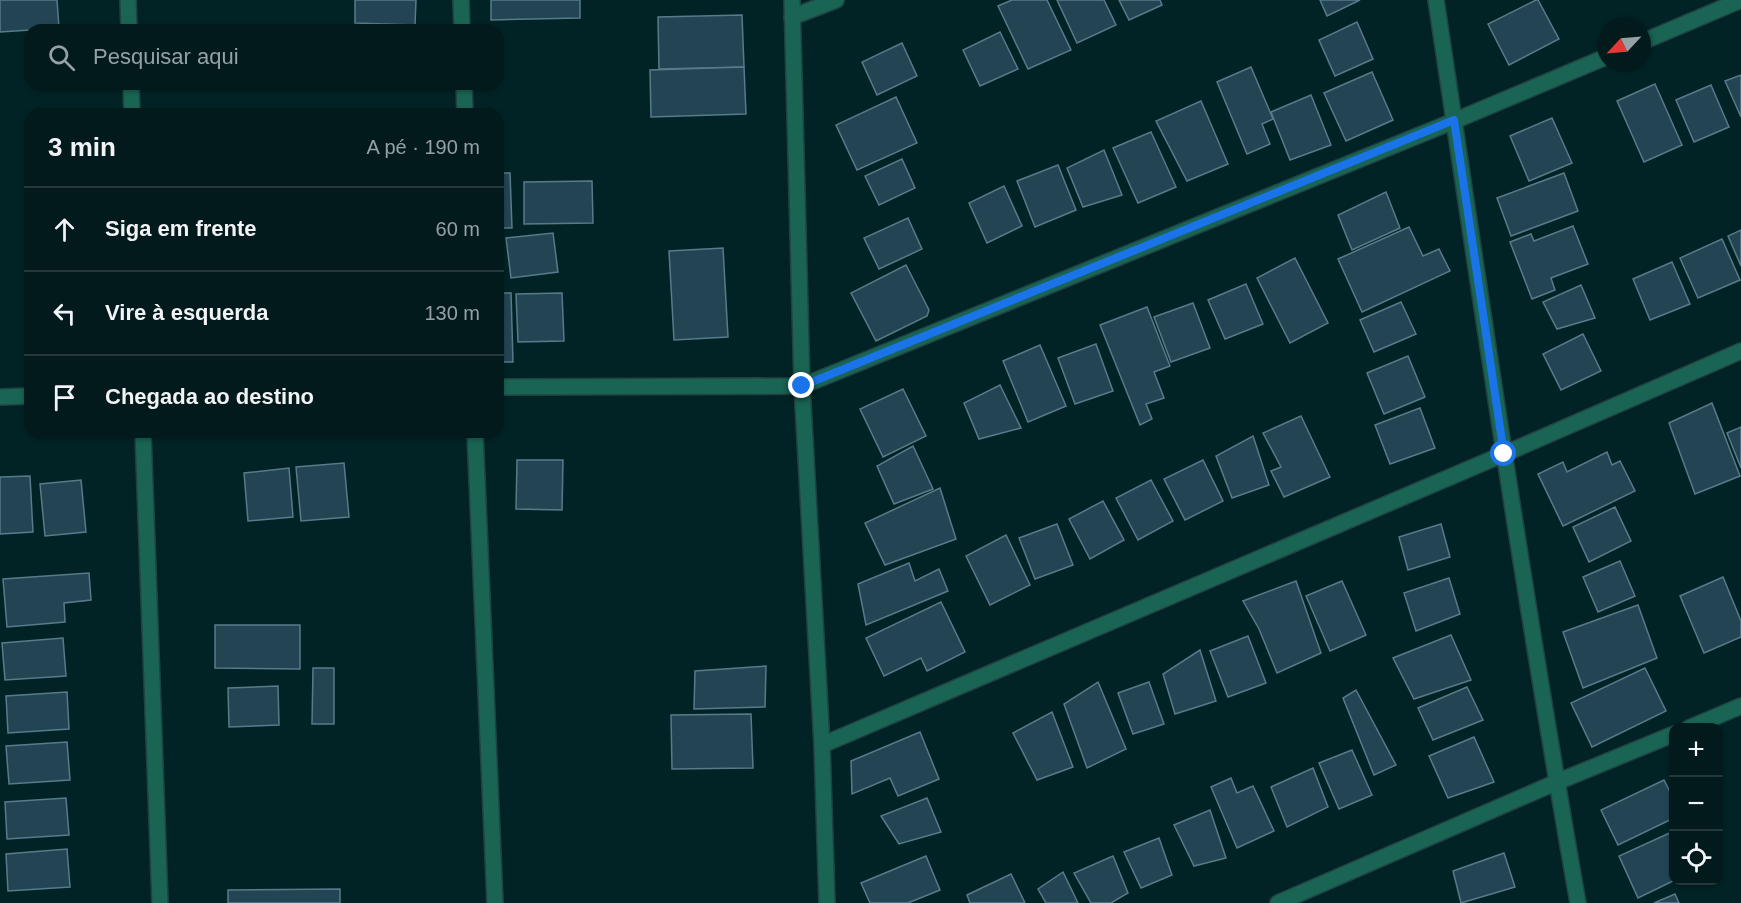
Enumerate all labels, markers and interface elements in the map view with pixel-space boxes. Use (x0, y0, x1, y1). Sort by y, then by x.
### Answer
north arrow (1597, 18, 1651, 72)
search box (24, 24, 504, 90)
icon: search (45, 41, 78, 74)
text: Pesquisar aqui (93, 44, 239, 69)
text: 3 min (48, 132, 116, 162)
text: A pé · 190 m (367, 136, 480, 158)
icon: ahead (48, 213, 81, 246)
text: Siga em frente (105, 216, 257, 241)
text: 60 m (436, 218, 480, 240)
icon: left (48, 297, 81, 330)
text: Vire à esquerda (105, 300, 268, 325)
text: 130 m (424, 302, 480, 324)
route end (788, 372, 814, 398)
icon: arrive (48, 381, 81, 414)
text: Chegada ao destino (105, 384, 314, 409)
route start (1490, 440, 1516, 466)
map controls (1669, 723, 1723, 885)
button: + (1669, 723, 1723, 777)
button: − (1669, 777, 1723, 831)
button: locate (1669, 831, 1723, 885)

